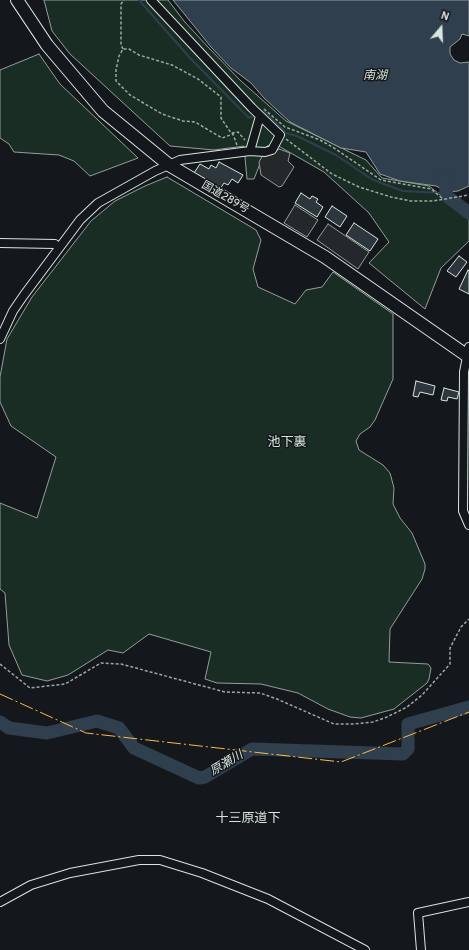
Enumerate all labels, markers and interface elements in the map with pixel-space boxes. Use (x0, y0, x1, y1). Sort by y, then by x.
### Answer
north arrow (421, 8, 461, 48)
text: N (439, 9, 451, 25)
water label: 南湖 (363, 70, 387, 84)
street label: 国道289号 (199, 179, 251, 217)
district label: 池下裏 (268, 435, 306, 451)
water label: 原瀬川 (208, 749, 246, 779)
district label: 十三原道下 (216, 811, 280, 827)

